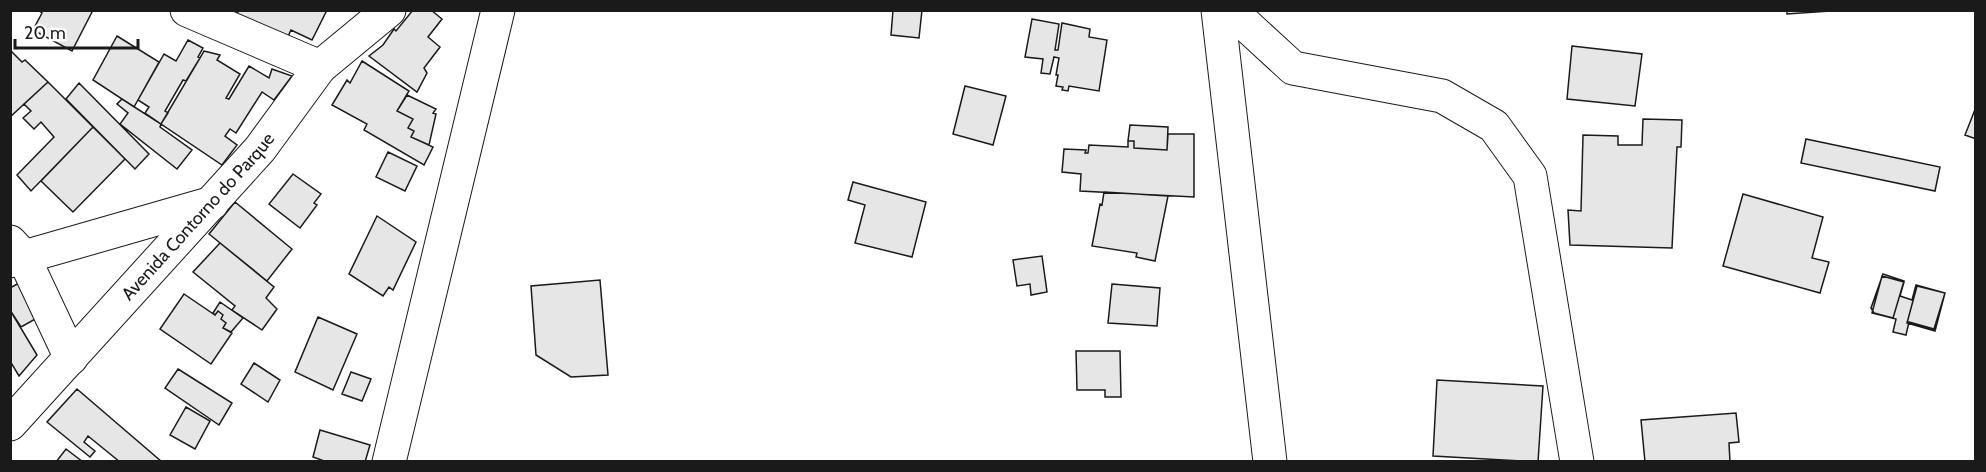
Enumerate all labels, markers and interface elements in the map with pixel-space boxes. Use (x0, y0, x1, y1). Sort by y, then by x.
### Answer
scale bar (15, 12, 138, 50)
text: 20 m (24, 22, 66, 44)
street label: Avenida Contorno do Parque (117, 128, 279, 305)

